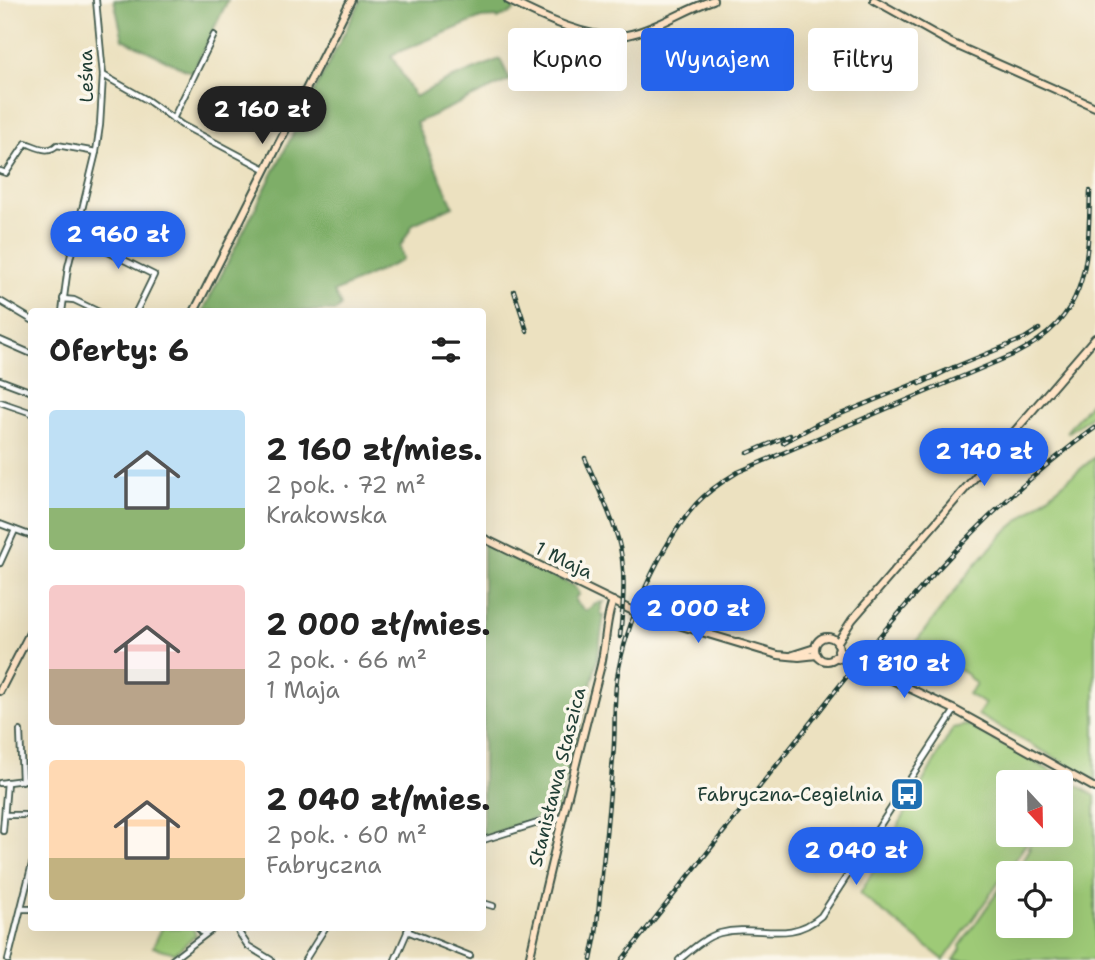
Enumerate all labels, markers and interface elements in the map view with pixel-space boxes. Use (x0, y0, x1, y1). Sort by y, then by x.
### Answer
chip: Kupno (508, 28, 627, 91)
chip: Wynajem (641, 28, 794, 91)
chip: Filtry (808, 28, 918, 91)
street label: Leśna (73, 49, 99, 103)
pin: 2 160 zł (190, 86, 334, 146)
text: 2 160 zł (213, 94, 311, 124)
pin: 2 960 zł (46, 212, 190, 271)
text: 2 960 zł (66, 219, 170, 249)
text: Oferty: 6 (49, 330, 189, 371)
icon: filters (427, 331, 465, 369)
pin: 2 140 zł (912, 428, 1056, 488)
text: 2 160 zł/mies. (266, 429, 483, 470)
text: 2 140 zł (935, 436, 1033, 466)
icon: home (105, 438, 189, 522)
text: 2 pok. · 72 m² (266, 470, 426, 500)
text: Krakowska (266, 500, 387, 530)
street label: 1 Maja (531, 535, 597, 585)
pin: 2 000 zł (626, 586, 770, 645)
text: 2 000 zł (646, 593, 750, 623)
text: 2 000 zł/mies. (266, 604, 491, 645)
icon: home (105, 613, 189, 697)
pin: 1 810 zł (832, 640, 976, 700)
text: 2 pok. · 66 m² (266, 645, 427, 675)
text: 1 810 zł (859, 648, 949, 678)
text: 1 Maja (266, 675, 340, 705)
street label: Stanisława Staszica (523, 685, 591, 869)
north arrow (996, 770, 1073, 847)
map controls (996, 770, 1073, 938)
bus stop icon: Fabryczna-Cegielnia (888, 775, 926, 813)
text: 2 040 zł/mies. (266, 779, 491, 820)
place label: Fabryczna-Cegielnia (697, 782, 883, 807)
icon: home (105, 788, 189, 872)
text: 2 pok. · 60 m² (266, 820, 427, 850)
pin: 2 040 zł (784, 828, 928, 887)
text: 2 040 zł (804, 835, 908, 865)
text: Fabryczna (266, 850, 381, 880)
button: locate (996, 861, 1073, 938)

